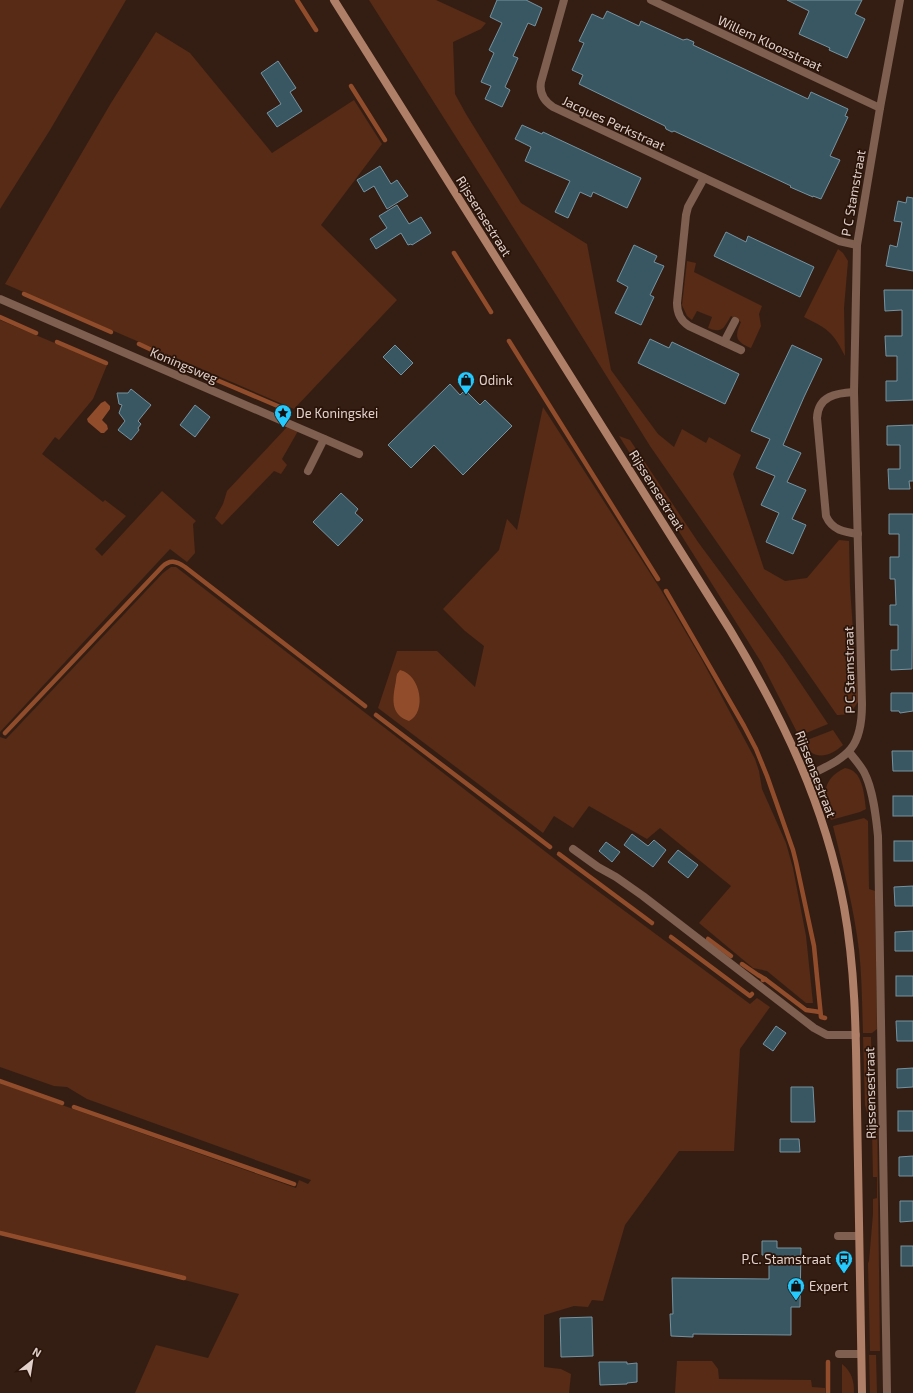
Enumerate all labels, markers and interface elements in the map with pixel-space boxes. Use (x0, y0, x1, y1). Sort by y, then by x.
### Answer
street label: Willem Kloosstraat (715, 12, 825, 74)
street label: Jacques Perkstraat (560, 92, 668, 154)
street label: P C Stamstraat (838, 149, 868, 237)
street label: Rijssensestraat (453, 173, 515, 259)
street label: Koningsweg (148, 344, 220, 386)
shop icon: Odink (456, 370, 476, 395)
place label: Odink (479, 372, 513, 388)
place icon: De Koningskei (273, 403, 293, 428)
place label: De Koningskei (296, 405, 378, 421)
street label: Rijssensestraat (626, 447, 688, 533)
street label: P C Stamstraat (840, 626, 858, 714)
street label: Rijssensestraat (792, 728, 840, 820)
street label: Rijssensestraat (861, 1047, 879, 1139)
bus stop icon: P.C. Stamstraat (834, 1249, 854, 1274)
place label: P.C. Stamstraat (741, 1251, 831, 1267)
shop icon: Expert (786, 1276, 806, 1301)
place label: Expert (809, 1278, 848, 1294)
north arrow (12, 1341, 52, 1381)
text: N (31, 1344, 44, 1360)

